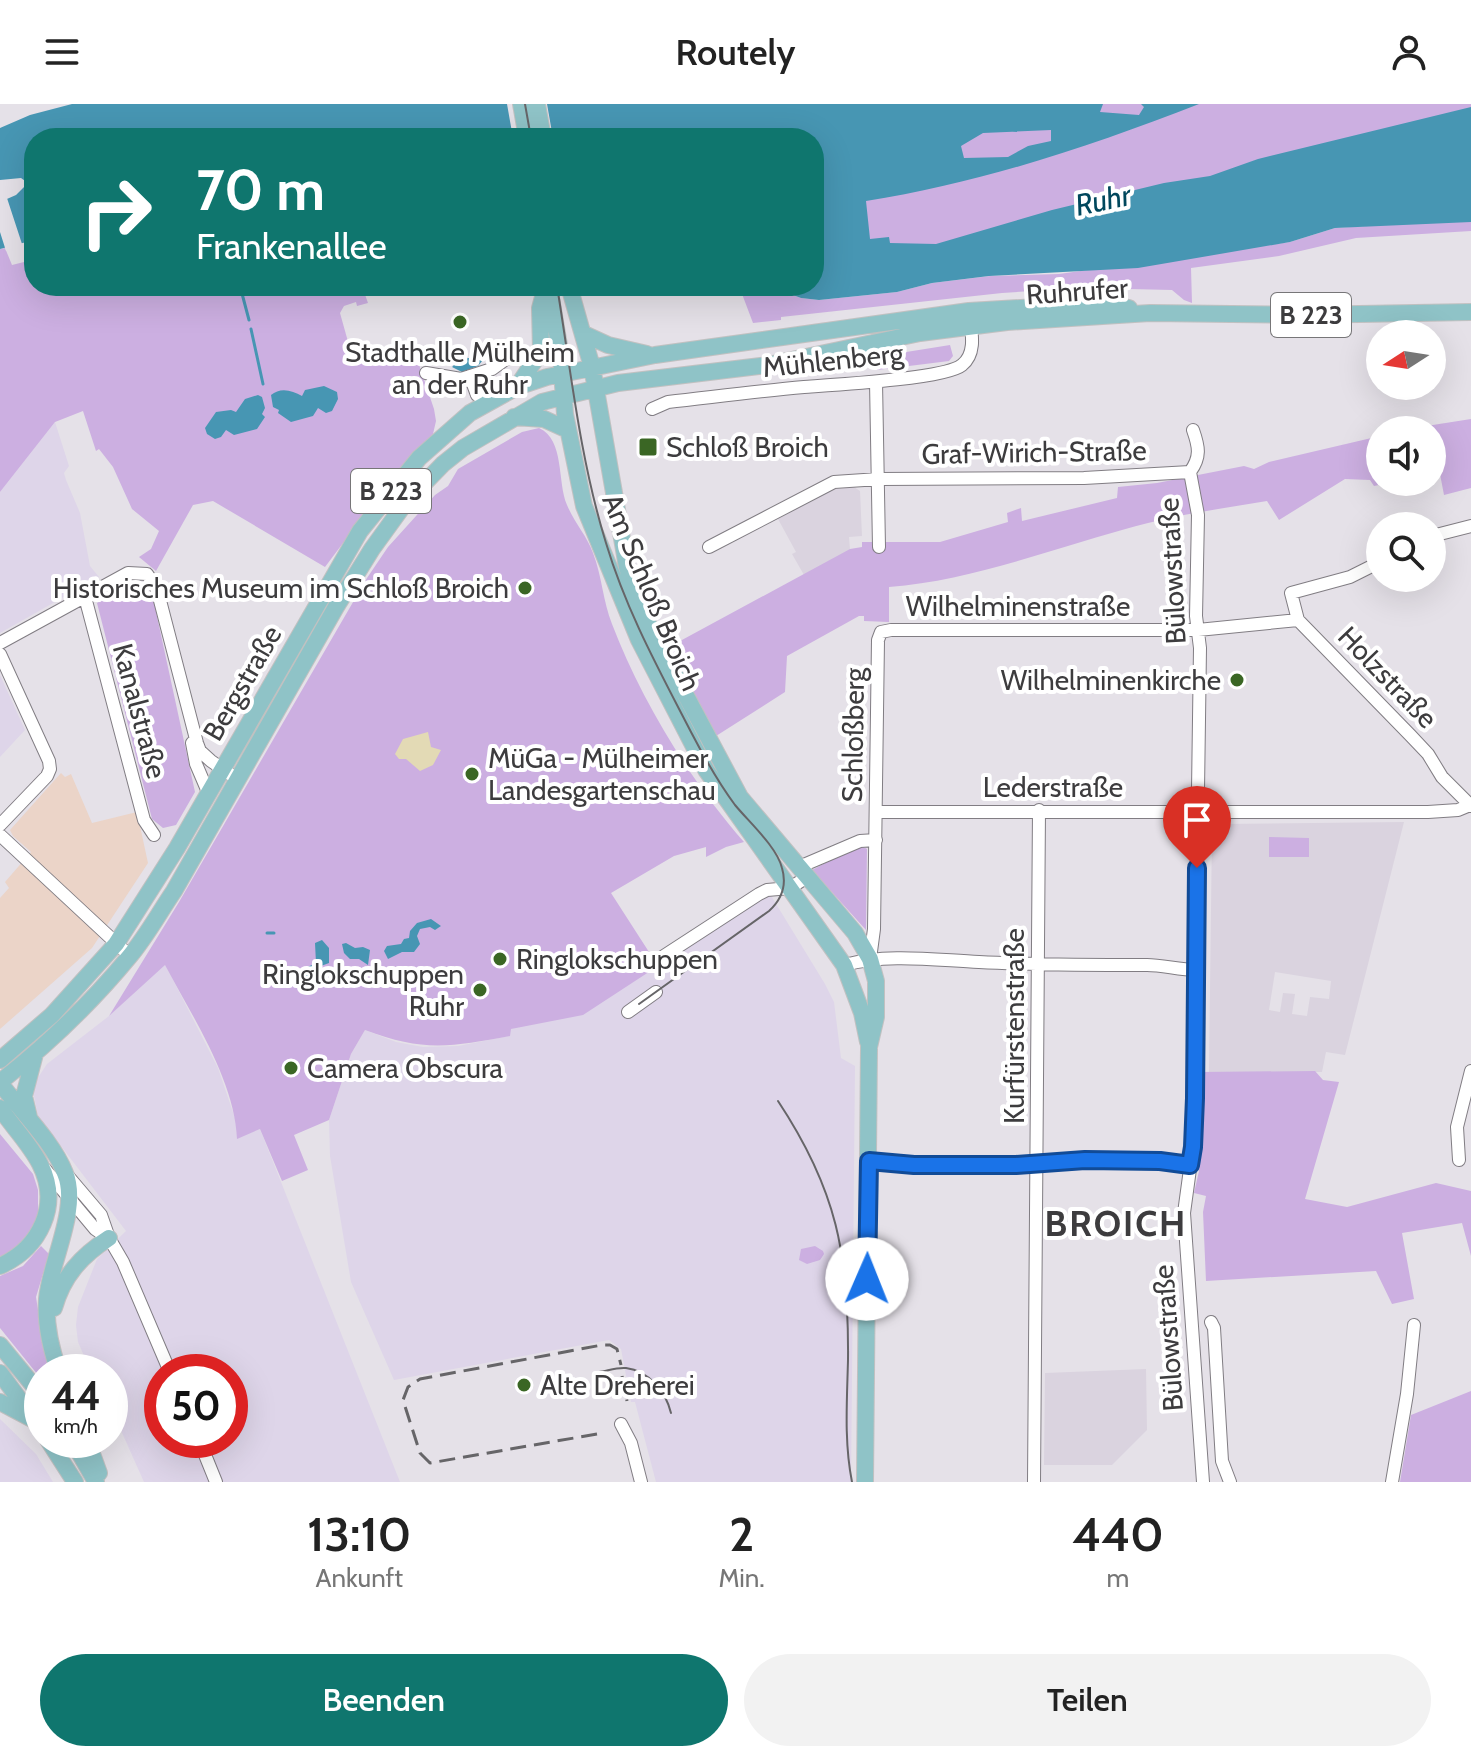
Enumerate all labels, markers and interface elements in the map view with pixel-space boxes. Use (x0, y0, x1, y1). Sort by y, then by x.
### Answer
icon: menu (40, 30, 84, 74)
text: Routely (676, 30, 795, 74)
icon: person (1387, 30, 1431, 74)
text: 70 m (196, 156, 325, 224)
icon: right (64, 160, 168, 264)
water label: Ruhr (1072, 176, 1136, 224)
text: Frankenallee (196, 224, 387, 268)
street label: Ruhrufer (1025, 270, 1129, 312)
road number: B 223 (1271, 293, 1351, 337)
marker: Stadthalle Mülheim an der Ruhr (451, 313, 469, 331)
north arrow (1366, 320, 1446, 400)
map controls (1366, 320, 1446, 592)
place label: Stadthalle Mülheim an der Ruhr (345, 335, 575, 401)
street label: Mühlenberg (761, 336, 906, 384)
button: sound (1366, 416, 1446, 496)
place label: Schloß Broich (666, 430, 829, 464)
street label: Graf-Wirich-Straße (921, 433, 1147, 471)
marker: Schloß Broich (637, 436, 659, 458)
road number: B 223 (351, 469, 431, 513)
street label: Am Schloß Broich (595, 488, 709, 696)
street label: Bülowstraße (1151, 497, 1193, 645)
button: search (1366, 512, 1446, 592)
place label: Historisches Museum im Schloß Broich (53, 571, 509, 605)
marker: Historisches Museum im Schloß Broich (516, 579, 534, 597)
street label: Wilhelminenstraße (906, 589, 1130, 623)
street label: Bergstraße (195, 619, 289, 747)
street label: Holzstraße (1331, 619, 1445, 735)
street label: Kanalstraße (106, 640, 174, 782)
place label: Wilhelminenkirche (1001, 663, 1221, 697)
street label: Schloßberg (835, 666, 871, 803)
marker: Wilhelminenkirche (1228, 671, 1246, 689)
place label: MüGa - Mülheimer Landesgartenschau (488, 741, 716, 807)
marker: MüGa - Mülheimer Landesgartenschau (463, 765, 481, 783)
street label: Lederstraße (983, 770, 1123, 804)
pin (1163, 786, 1231, 868)
icon: arrive (1175, 798, 1219, 842)
street label: Kurfürstenstraße (997, 928, 1031, 1124)
place label: Ringlokschuppen (516, 942, 718, 976)
marker: Ringlokschuppen (491, 950, 509, 968)
place label: Ringlokschuppen Ruhr (262, 957, 464, 1023)
marker: Ringlokschuppen Ruhr (471, 981, 489, 999)
place label: Camera Obscura (307, 1051, 504, 1085)
marker: Camera Obscura (282, 1059, 300, 1077)
district label: BROICH (1045, 1201, 1187, 1245)
position arrow (825, 1237, 909, 1321)
street label: Bülowstraße (1146, 1264, 1190, 1412)
speed limit sign: 50 (144, 1354, 248, 1458)
place label: Alte Dreherei (540, 1368, 695, 1402)
text: 44 (51, 1371, 101, 1420)
marker: Alte Dreherei (515, 1376, 533, 1394)
text: km/h (54, 1414, 98, 1438)
text: 13:10 (307, 1505, 411, 1563)
text: 2 (729, 1505, 754, 1563)
text: 440 (1072, 1505, 1164, 1563)
text: Ankunft (315, 1562, 403, 1594)
text: Min. (718, 1562, 765, 1594)
text: m (1106, 1562, 1129, 1594)
button: Beenden (40, 1654, 728, 1746)
button: Teilen (744, 1654, 1431, 1746)

